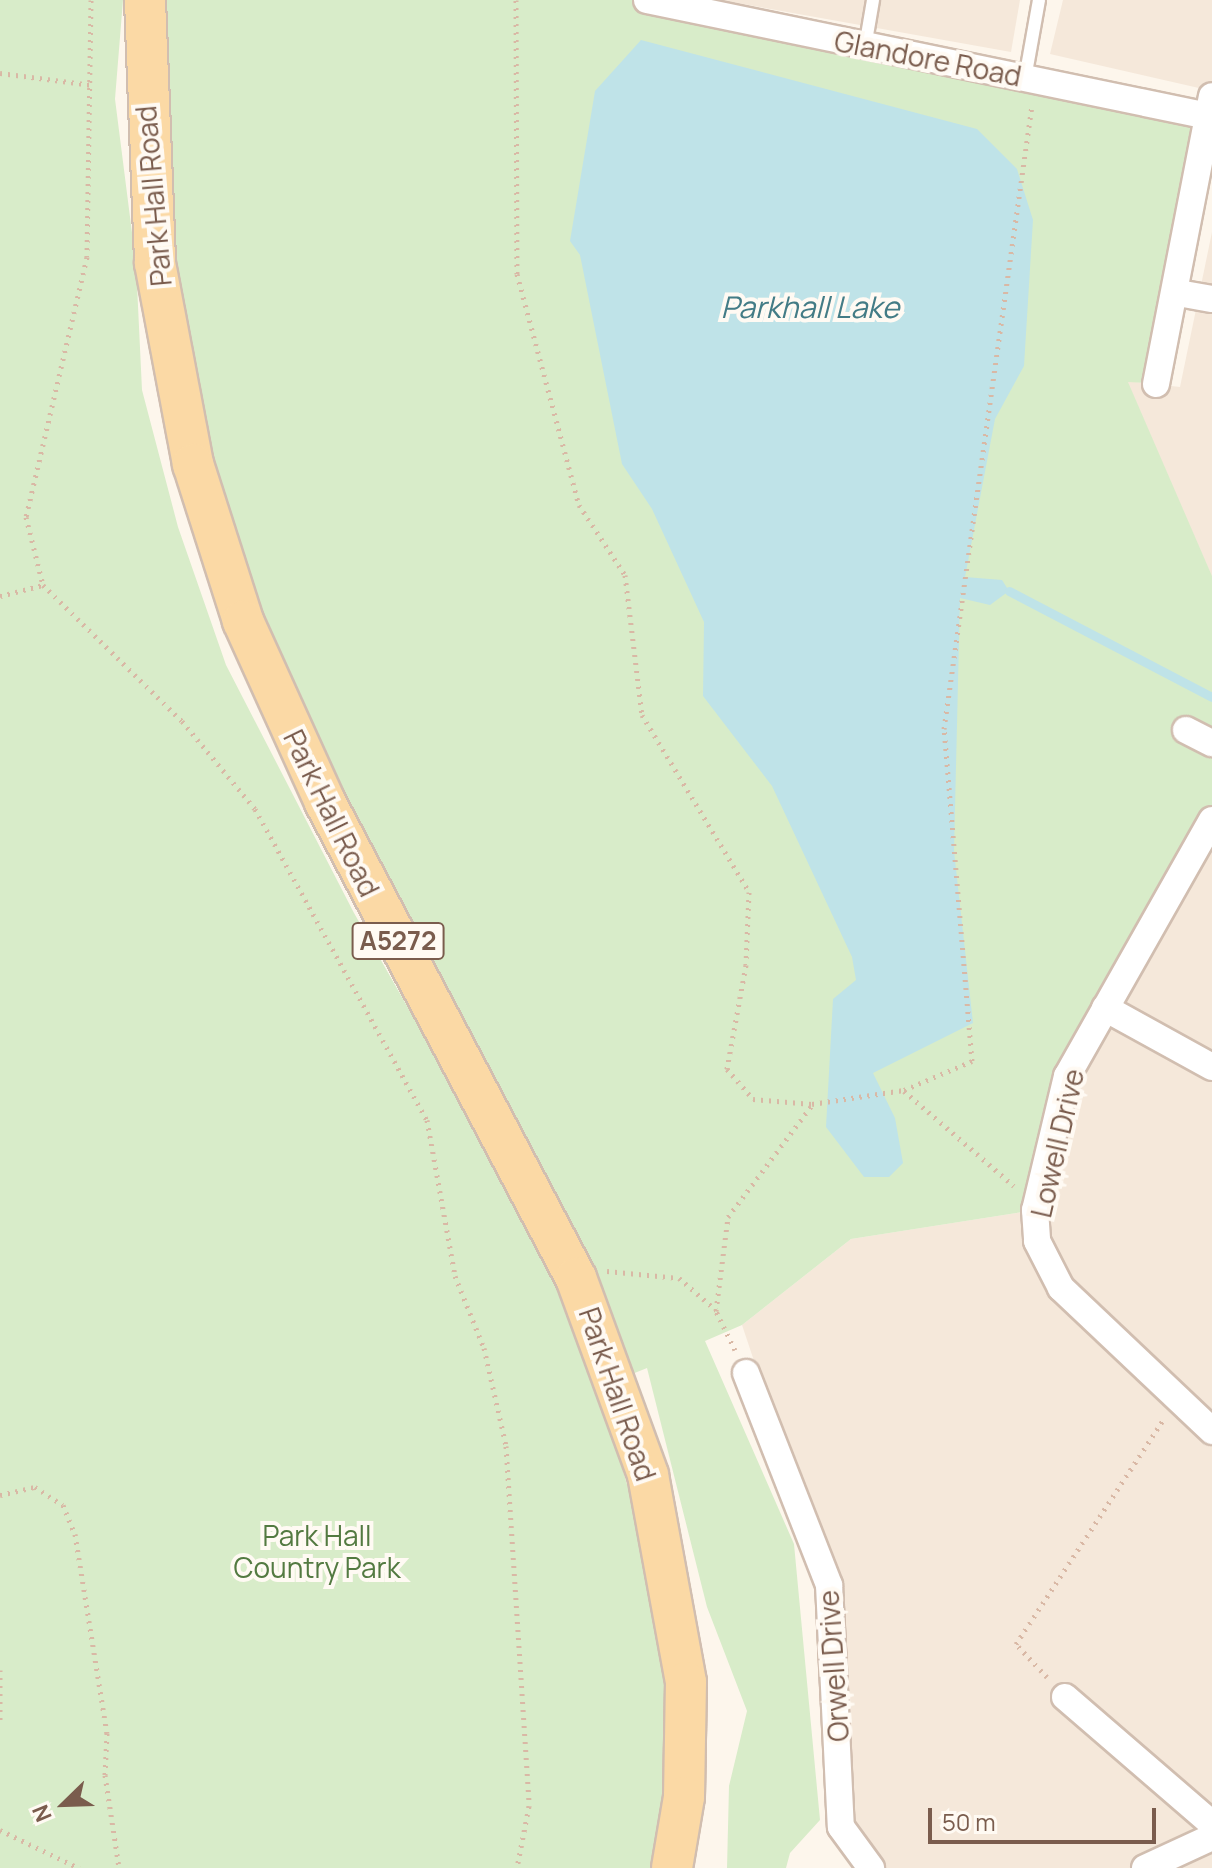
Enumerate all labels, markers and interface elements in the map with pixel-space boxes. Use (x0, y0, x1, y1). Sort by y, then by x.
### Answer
street label: Glandore Road (832, 23, 1024, 93)
street label: Park Hall Road (128, 104, 178, 288)
water label: Parkhall Lake (721, 289, 899, 325)
street label: Park Hall Road (277, 724, 387, 902)
road number: A5272 (350, 919, 446, 963)
street label: Lowell Drive (1024, 1065, 1090, 1221)
street label: Park Hall Road (573, 1303, 663, 1485)
park label: Park Hall Country Park (233, 1518, 401, 1584)
street label: Orwell Drive (811, 1589, 855, 1743)
north arrow (24, 1764, 104, 1844)
scale bar (932, 1792, 1160, 1842)
text: N (25, 1800, 59, 1827)
text: 50 m (942, 1805, 996, 1838)

